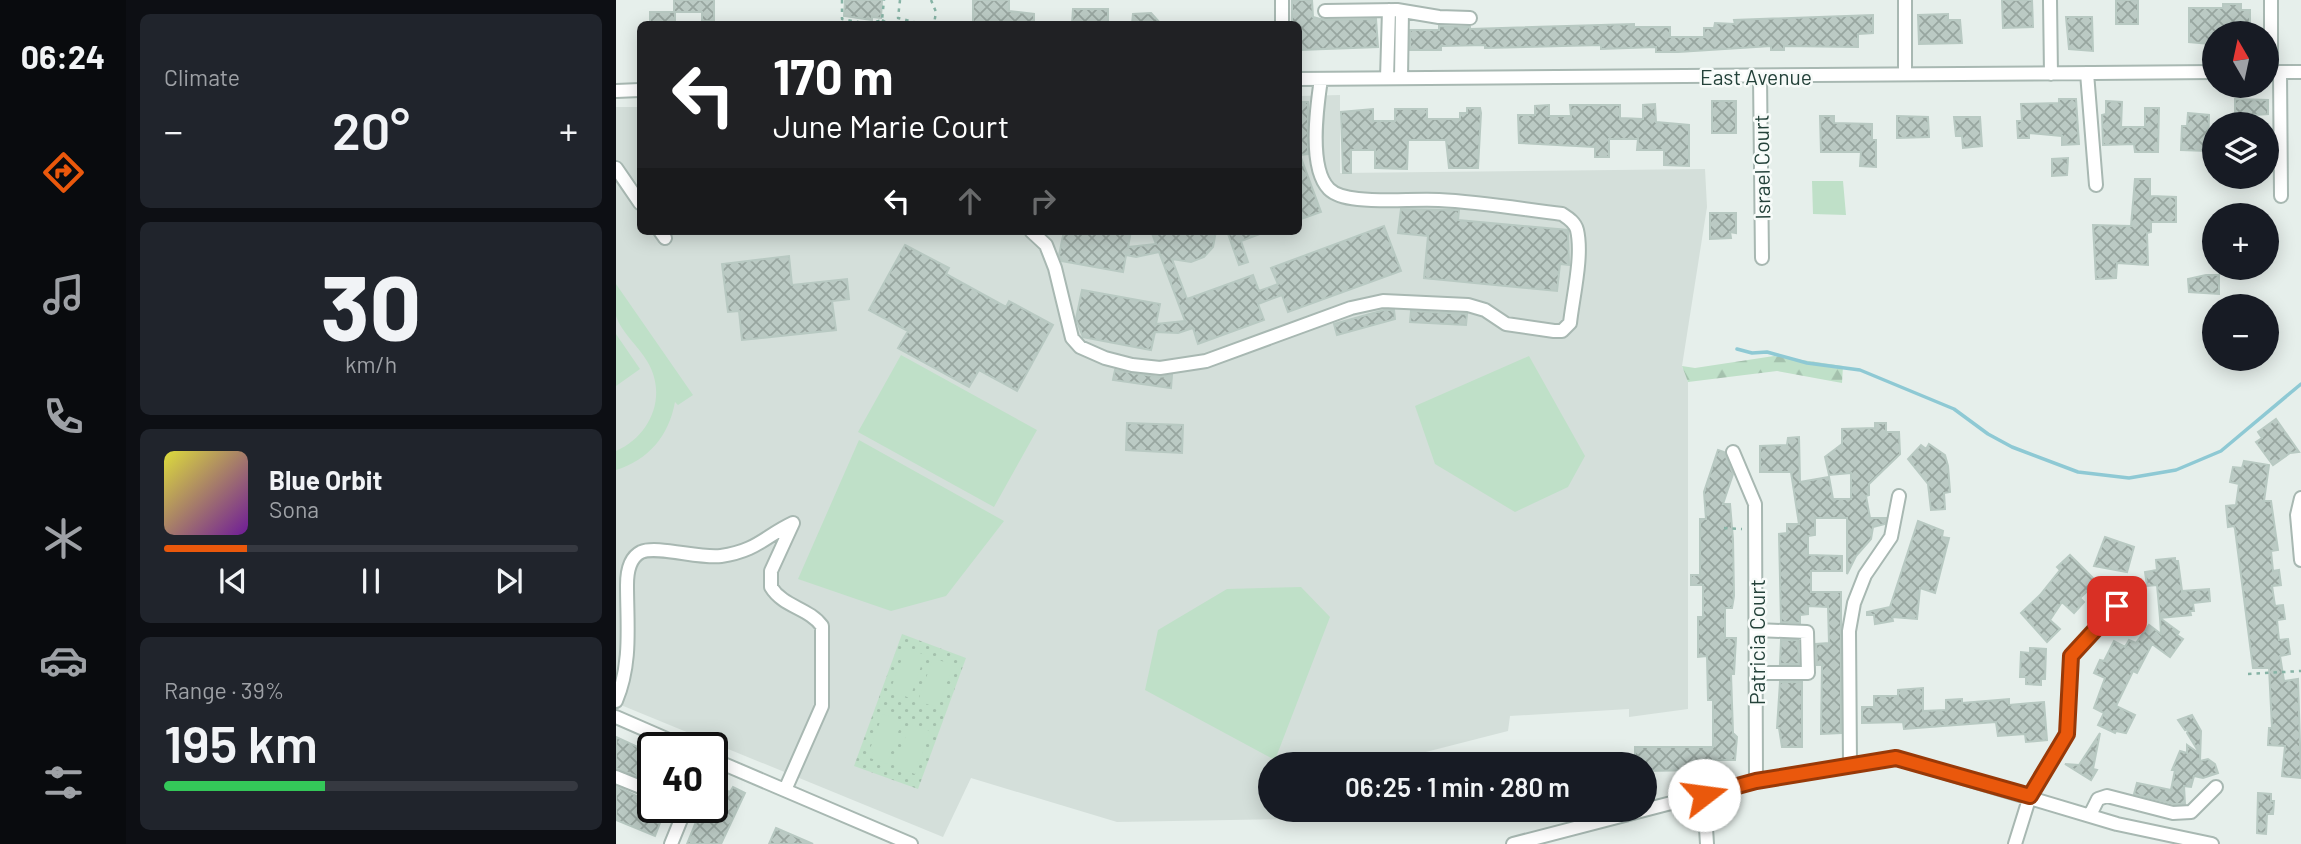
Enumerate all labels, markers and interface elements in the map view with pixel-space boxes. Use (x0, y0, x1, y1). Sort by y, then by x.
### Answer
north arrow (2202, 21, 2278, 98)
map controls (2202, 21, 2279, 371)
text: 06:24 (21, 37, 105, 75)
text: 170 m (773, 46, 893, 105)
icon: left (658, 49, 749, 140)
text: Climate (164, 63, 240, 91)
street label: East Avenue (1700, 64, 1812, 89)
text: 20° (332, 98, 410, 160)
text: June Marie Court (773, 106, 1009, 144)
text: − (164, 107, 183, 153)
text: + (559, 107, 578, 153)
button: layers (2202, 112, 2279, 189)
street label: Israel Court (1748, 114, 1774, 220)
icon: directions (39, 148, 88, 197)
icon: left (878, 182, 916, 220)
icon: ahead (951, 182, 989, 220)
icon: right (1024, 182, 1062, 220)
button: + (2202, 203, 2279, 280)
text: 30 (320, 250, 422, 359)
icon: music (39, 270, 88, 319)
button: − (2202, 294, 2279, 371)
text: km/h (345, 350, 397, 378)
icon: phone (39, 392, 88, 441)
text: Blue Orbit (269, 464, 382, 495)
text: Sona (269, 495, 319, 523)
icon: climate (39, 514, 88, 563)
icon: previous (214, 562, 252, 600)
icon: pause (352, 562, 390, 600)
icon: next (490, 562, 528, 600)
pin (2087, 576, 2147, 636)
street label: Patricia Court (1744, 579, 1769, 705)
icon: arrive (2098, 587, 2136, 625)
icon: car (39, 636, 88, 685)
text: Range · 39% (164, 676, 284, 704)
text: 195 km (164, 711, 318, 773)
speed limit sign: 40 (637, 732, 728, 823)
icon: filters (39, 758, 88, 807)
position arrow (1667, 758, 1741, 832)
text: 06:25 · 1 min · 280 m (1345, 771, 1570, 802)

